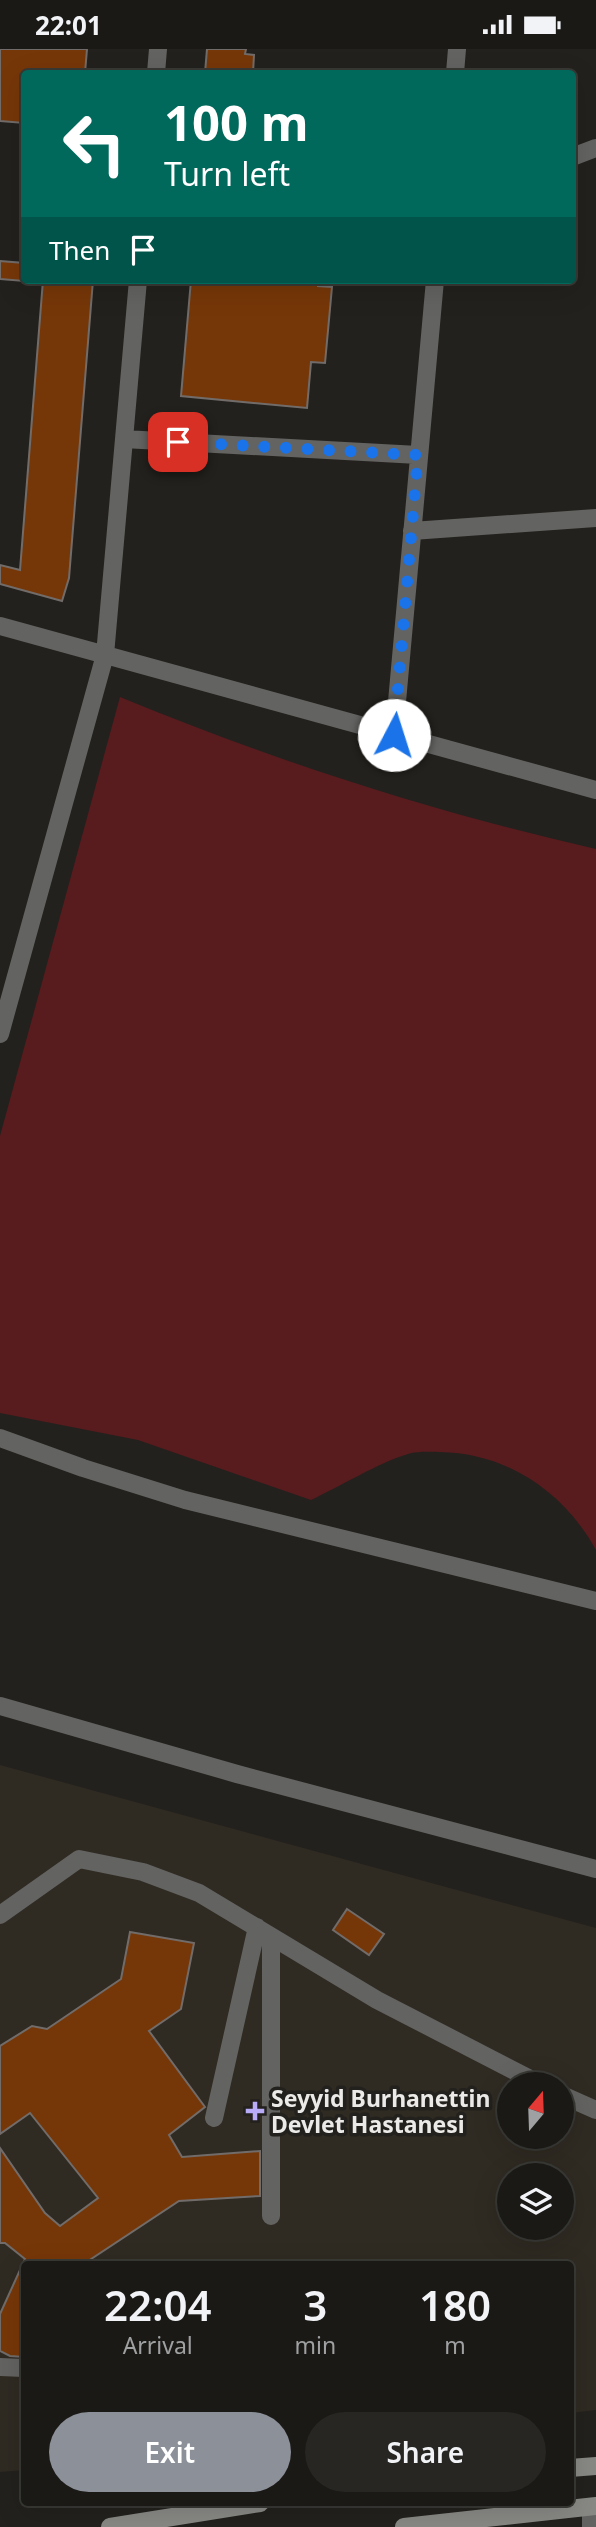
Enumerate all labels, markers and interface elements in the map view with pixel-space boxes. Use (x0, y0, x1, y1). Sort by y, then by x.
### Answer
text: 22:01 (35, 7, 102, 43)
text: 100 m (164, 89, 309, 155)
icon: left (49, 98, 140, 189)
text: Turn left (164, 152, 290, 195)
icon: arrive (124, 231, 162, 269)
text: Then (49, 232, 110, 268)
pin (148, 412, 208, 472)
icon: arrive (159, 423, 197, 461)
position arrow (357, 698, 431, 772)
north arrow (497, 2072, 574, 2149)
map controls (497, 2072, 574, 2240)
place label: Seyyid Burhanettin Devlet Hastanesi (271, 2082, 490, 2140)
marker: Seyyid Burhanettin Devlet Hastanesi (245, 2101, 265, 2121)
button: layers (497, 2163, 574, 2240)
text: 22:04 (104, 2276, 212, 2333)
text: 3 (303, 2276, 327, 2333)
text: 180 (419, 2276, 491, 2333)
text: Arrival (123, 2329, 193, 2361)
text: min (294, 2329, 336, 2361)
text: m (444, 2329, 466, 2361)
button: Exit (49, 2412, 291, 2492)
button: Share (305, 2412, 546, 2492)

